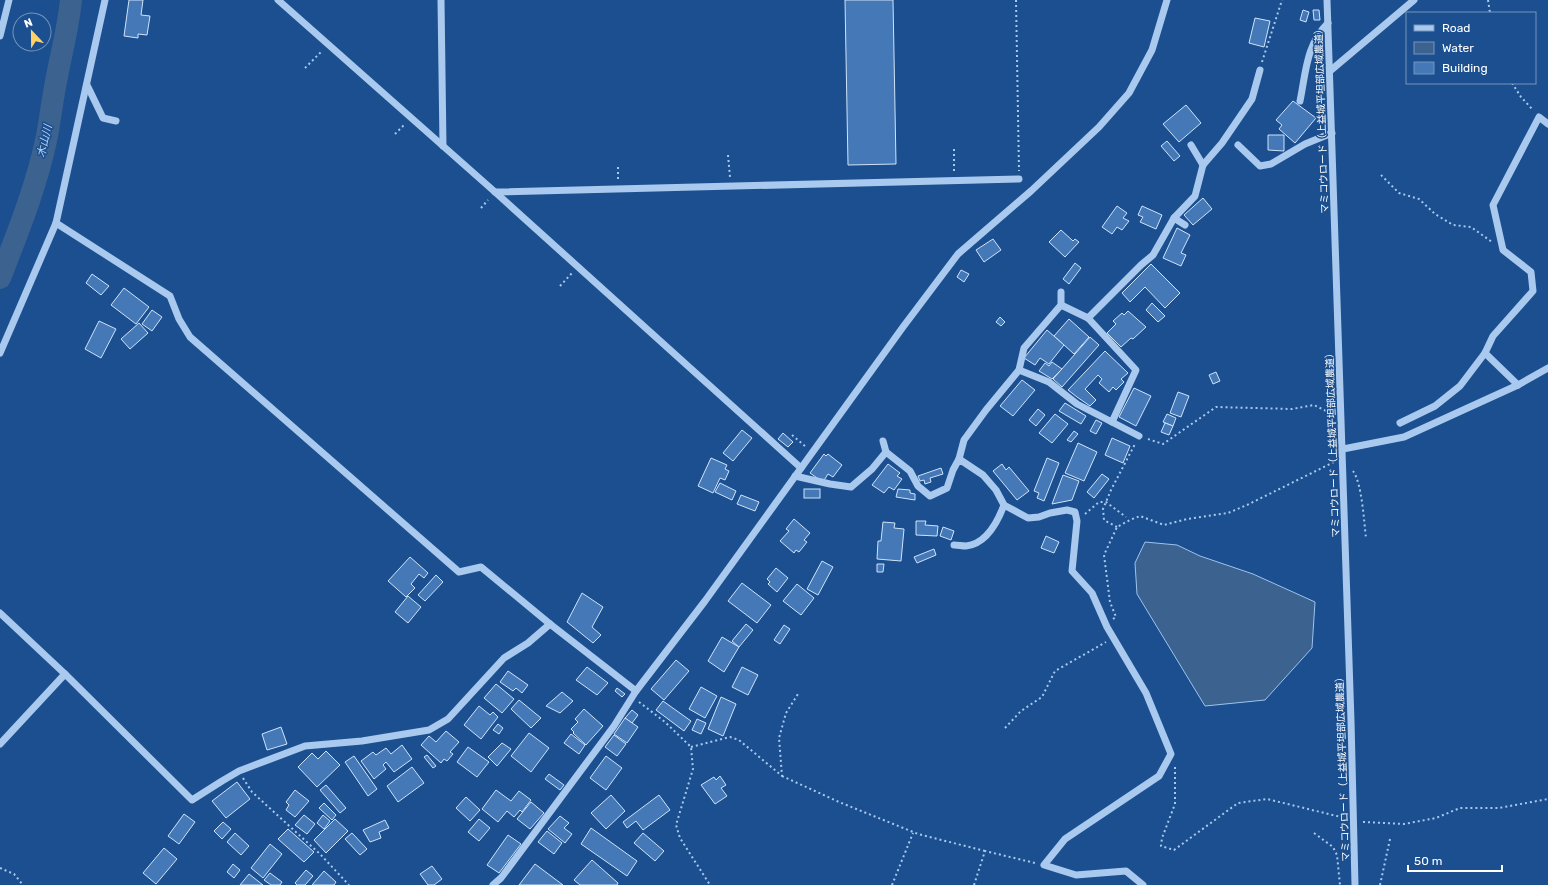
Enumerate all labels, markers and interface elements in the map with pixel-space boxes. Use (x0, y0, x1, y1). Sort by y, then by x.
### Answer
north arrow (12, 12, 52, 52)
legend (1406, 12, 1536, 84)
text: N (22, 16, 35, 31)
text: Road (1442, 21, 1470, 35)
street label: マミコウロード（上益城平坦部広域農道） (1313, 24, 1331, 214)
text: Water (1442, 41, 1474, 55)
text: Building (1442, 61, 1488, 75)
water label: 木山川 (34, 123, 55, 159)
street label: マミコウロード（上益城平坦部広域農道） (1324, 348, 1342, 538)
street label: マミコウロード（上益城平坦部広域農道） (1334, 672, 1352, 862)
scale bar (1408, 847, 1502, 873)
text: 50 m (1414, 854, 1442, 868)

